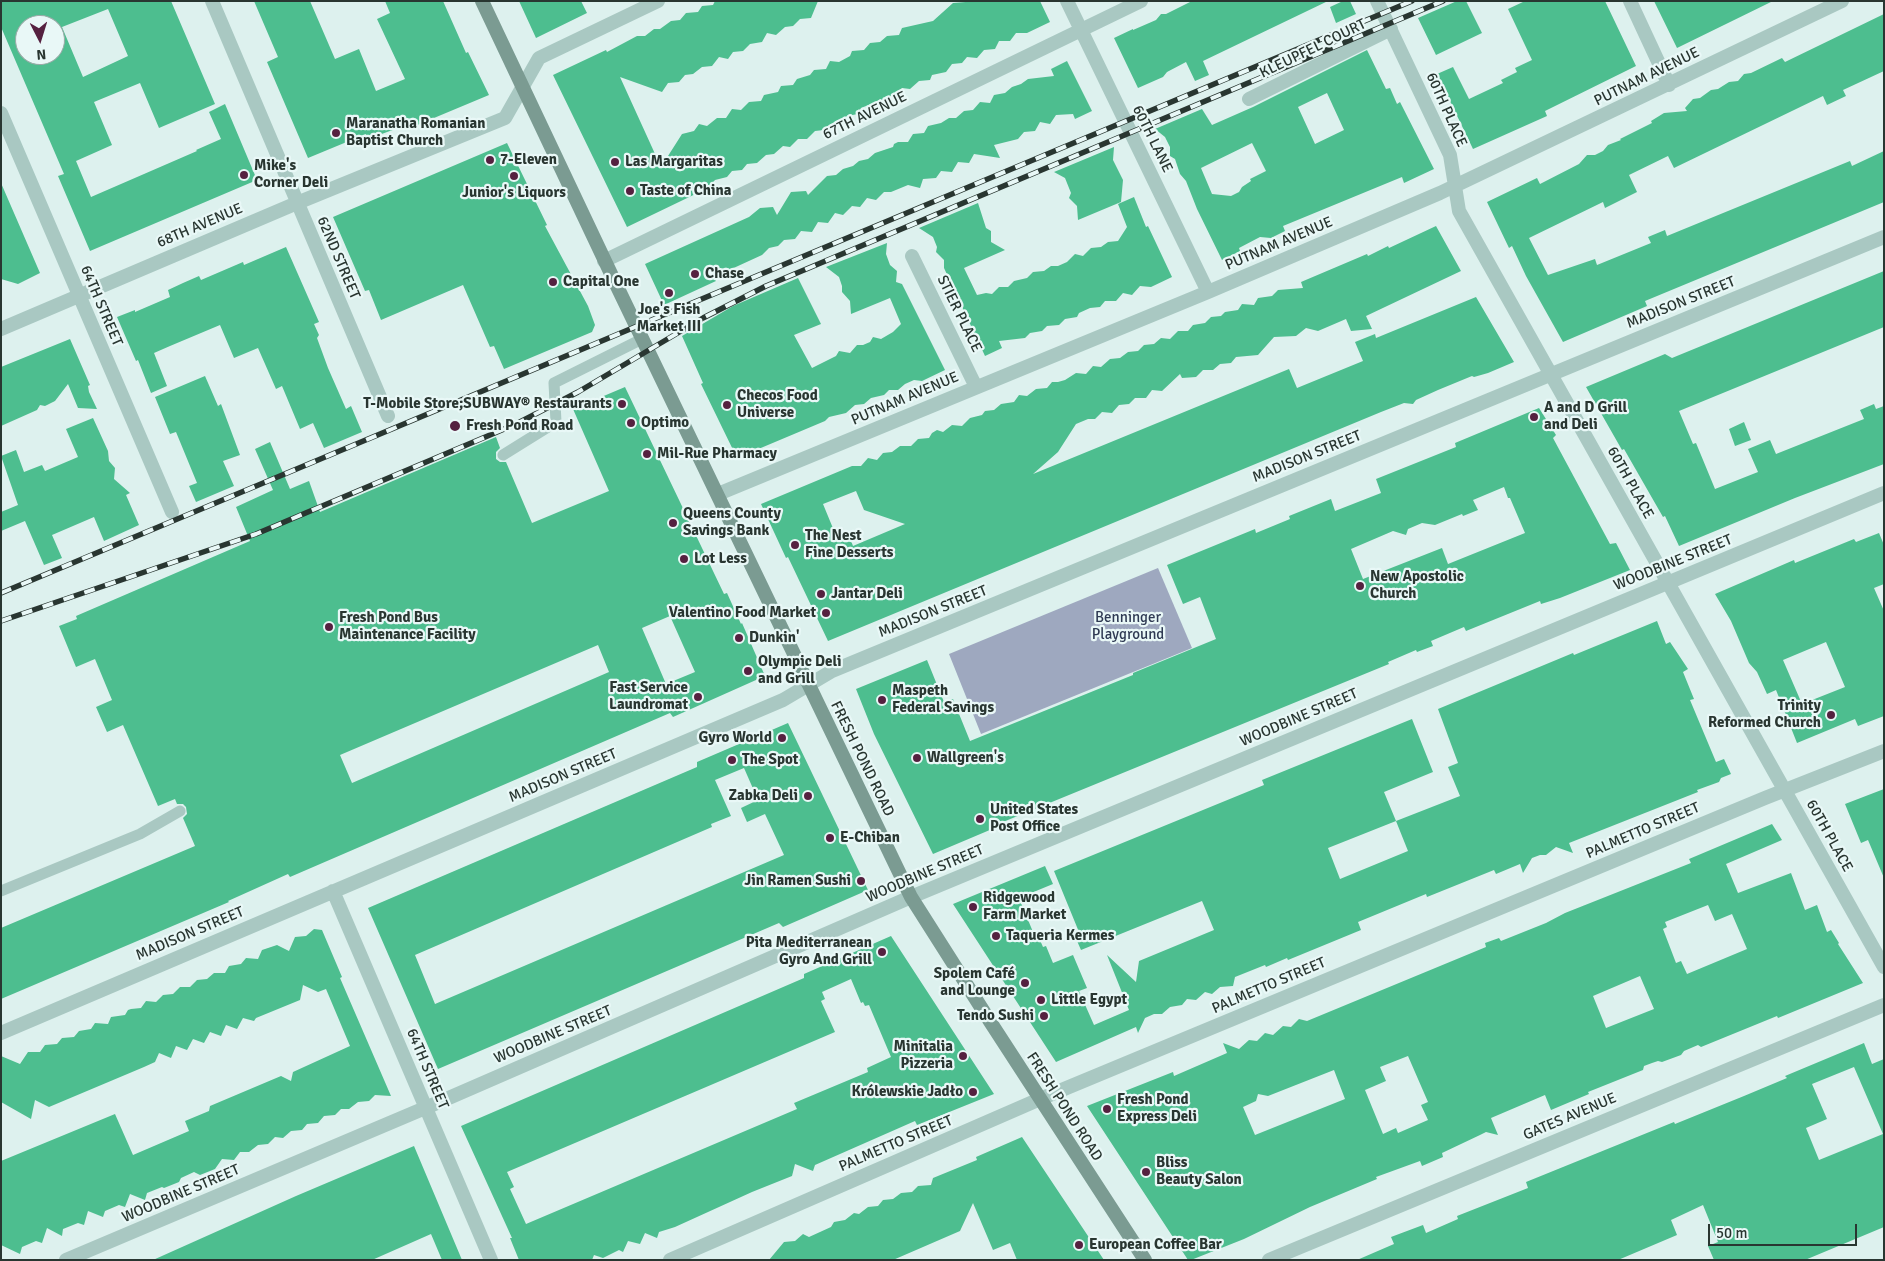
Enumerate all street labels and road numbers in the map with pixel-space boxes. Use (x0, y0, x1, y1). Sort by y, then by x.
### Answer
street label: KLEUPFEL COURT (1257, 15, 1369, 83)
street label: PUTNAM AVENUE (1591, 44, 1703, 110)
street label: 60TH PLACE (1422, 70, 1470, 150)
street label: 67TH AVENUE (820, 88, 910, 144)
street label: 60TH LANE (1128, 102, 1176, 176)
street label: 68TH AVENUE (154, 200, 246, 252)
street label: PUTNAM AVENUE (1223, 213, 1335, 275)
street label: 62ND STREET (313, 214, 363, 302)
street label: 64TH STREET (76, 263, 126, 349)
street label: STIER PLACE (933, 273, 985, 355)
street label: MADISON STREET (1624, 273, 1738, 333)
street label: PUTNAM AVENUE (849, 368, 961, 430)
street label: MADISON STREET (1250, 427, 1364, 487)
street label: 60TH PLACE (1603, 444, 1657, 522)
street label: WOODBINE STREET (1611, 531, 1735, 595)
street label: MADISON STREET (876, 582, 990, 642)
street label: WOODBINE STREET (1237, 685, 1361, 751)
street label: FRESH POND ROAD (826, 698, 898, 820)
street label: MADISON STREET (506, 745, 620, 807)
street label: 60TH PLACE (1802, 797, 1856, 875)
street label: PALMETTO STREET (1583, 799, 1703, 863)
street label: WOODBINE STREET (863, 841, 987, 907)
street label: MADISON STREET (133, 903, 247, 965)
street label: PALMETTO STREET (1209, 954, 1329, 1018)
street label: WOODBINE STREET (491, 1002, 615, 1068)
street label: 64TH STREET (402, 1026, 452, 1112)
street label: FRESH POND ROAD (1022, 1049, 1106, 1165)
street label: GATES AVENUE (1521, 1089, 1619, 1145)
street label: PALMETTO STREET (836, 1112, 956, 1176)
street label: WOODBINE STREET (119, 1161, 243, 1227)

